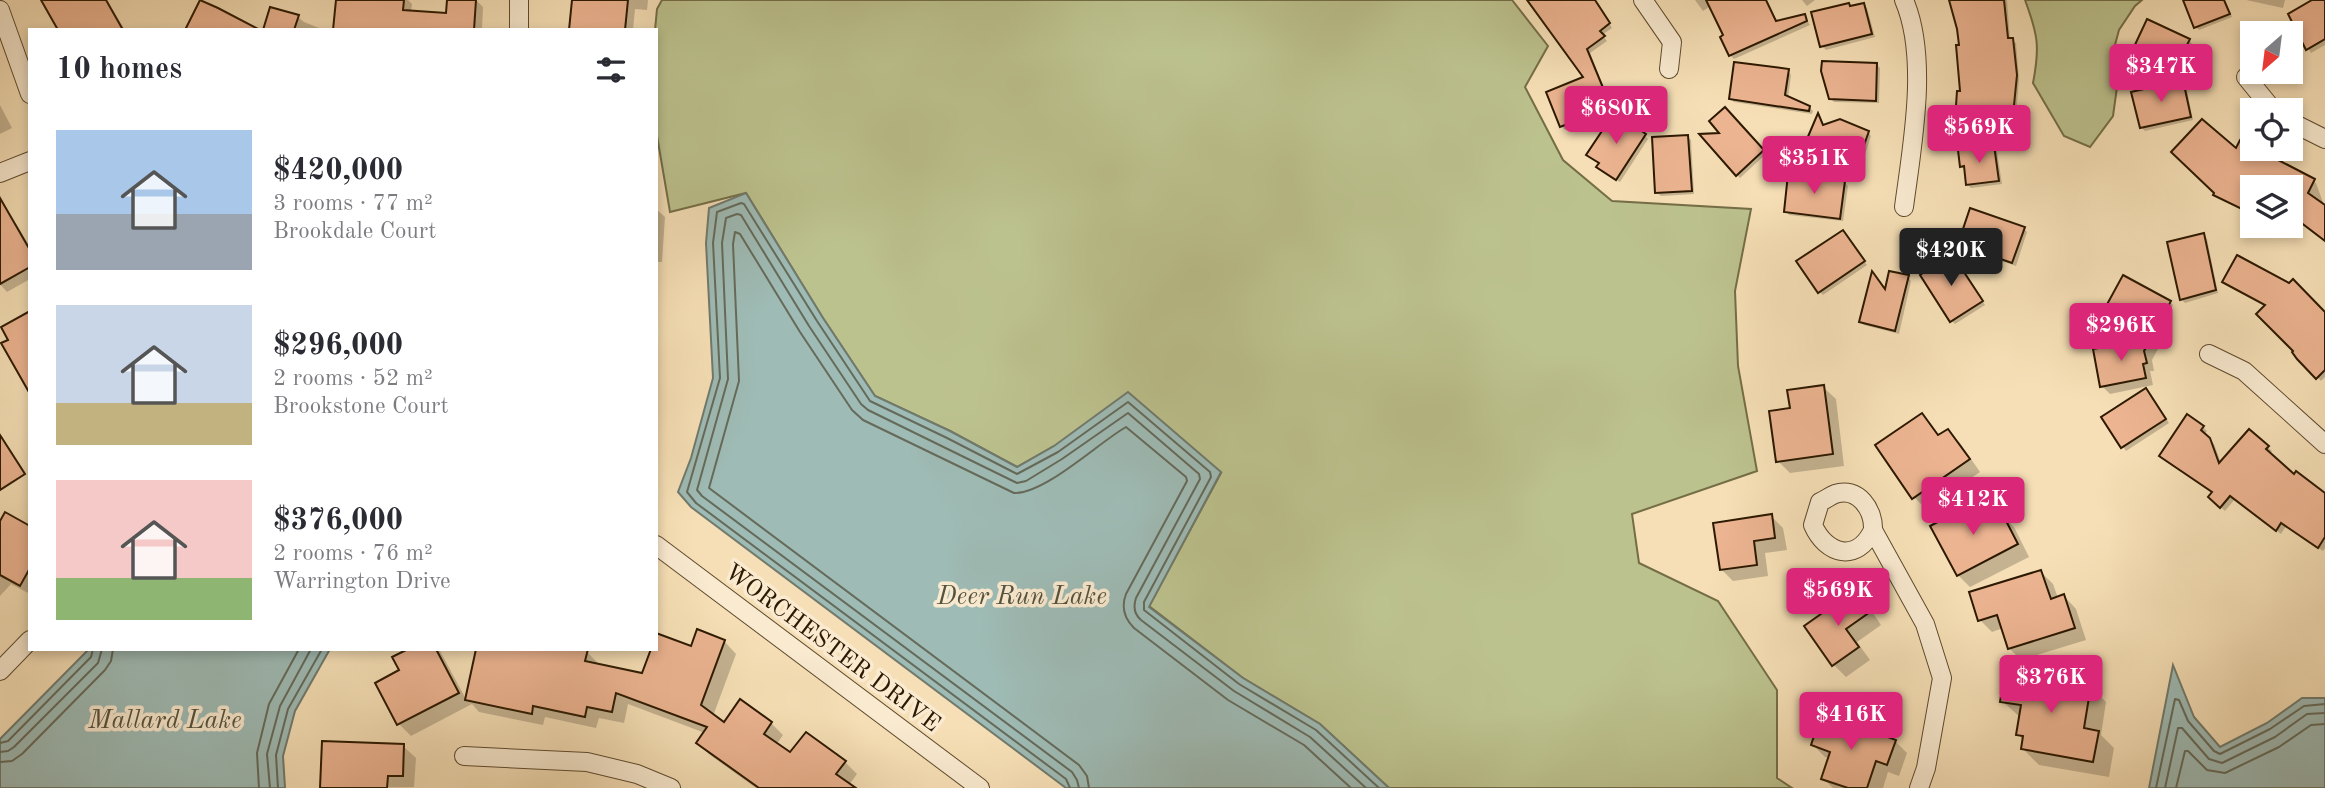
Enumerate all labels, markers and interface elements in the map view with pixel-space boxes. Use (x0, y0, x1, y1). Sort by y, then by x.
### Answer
north arrow (2240, 21, 2303, 84)
map controls (2240, 21, 2303, 238)
pin: $347K (2112, 44, 2210, 104)
icon: filters (592, 51, 630, 89)
text: 10 homes (56, 55, 182, 85)
text: $347K (2125, 55, 2197, 78)
pin: $680K (1567, 86, 1665, 146)
text: $680K (1580, 97, 1652, 120)
button: locate (2240, 98, 2303, 161)
pin: $569K (1930, 106, 2028, 165)
text: $569K (1943, 116, 2015, 139)
pin: $351K (1765, 136, 1863, 196)
text: $351K (1778, 147, 1850, 170)
text: $420,000 (273, 156, 403, 186)
icon: home (112, 158, 196, 242)
button: layers (2240, 175, 2303, 238)
text: 3 rooms · 77 m² (273, 192, 433, 215)
text: Brookdale Court (273, 220, 436, 243)
pin: $420K (1902, 229, 2000, 288)
text: $420K (1915, 239, 1987, 262)
pin: $296K (2072, 304, 2170, 363)
text: $296K (2085, 314, 2157, 337)
text: $296,000 (273, 331, 403, 361)
icon: home (112, 333, 196, 417)
text: 2 rooms · 52 m² (273, 367, 433, 390)
text: Brookstone Court (273, 395, 449, 418)
pin: $412K (1924, 477, 2022, 537)
text: $412K (1937, 488, 2009, 511)
text: $376,000 (273, 506, 403, 536)
icon: home (112, 508, 196, 592)
text: 2 rooms · 76 m² (273, 542, 433, 565)
street label: WORCHESTER DRIVE (720, 560, 944, 737)
pin: $569K (1789, 568, 1887, 628)
text: Warrington Drive (273, 570, 451, 593)
text: $569K (1802, 579, 1874, 602)
water label: Deer Run Lake (936, 584, 1107, 610)
pin: $376K (2002, 656, 2100, 715)
text: $376K (2015, 666, 2087, 689)
pin: $416K (1802, 692, 1900, 752)
text: $416K (1815, 703, 1887, 726)
water label: Mallard Lake (87, 708, 242, 734)

